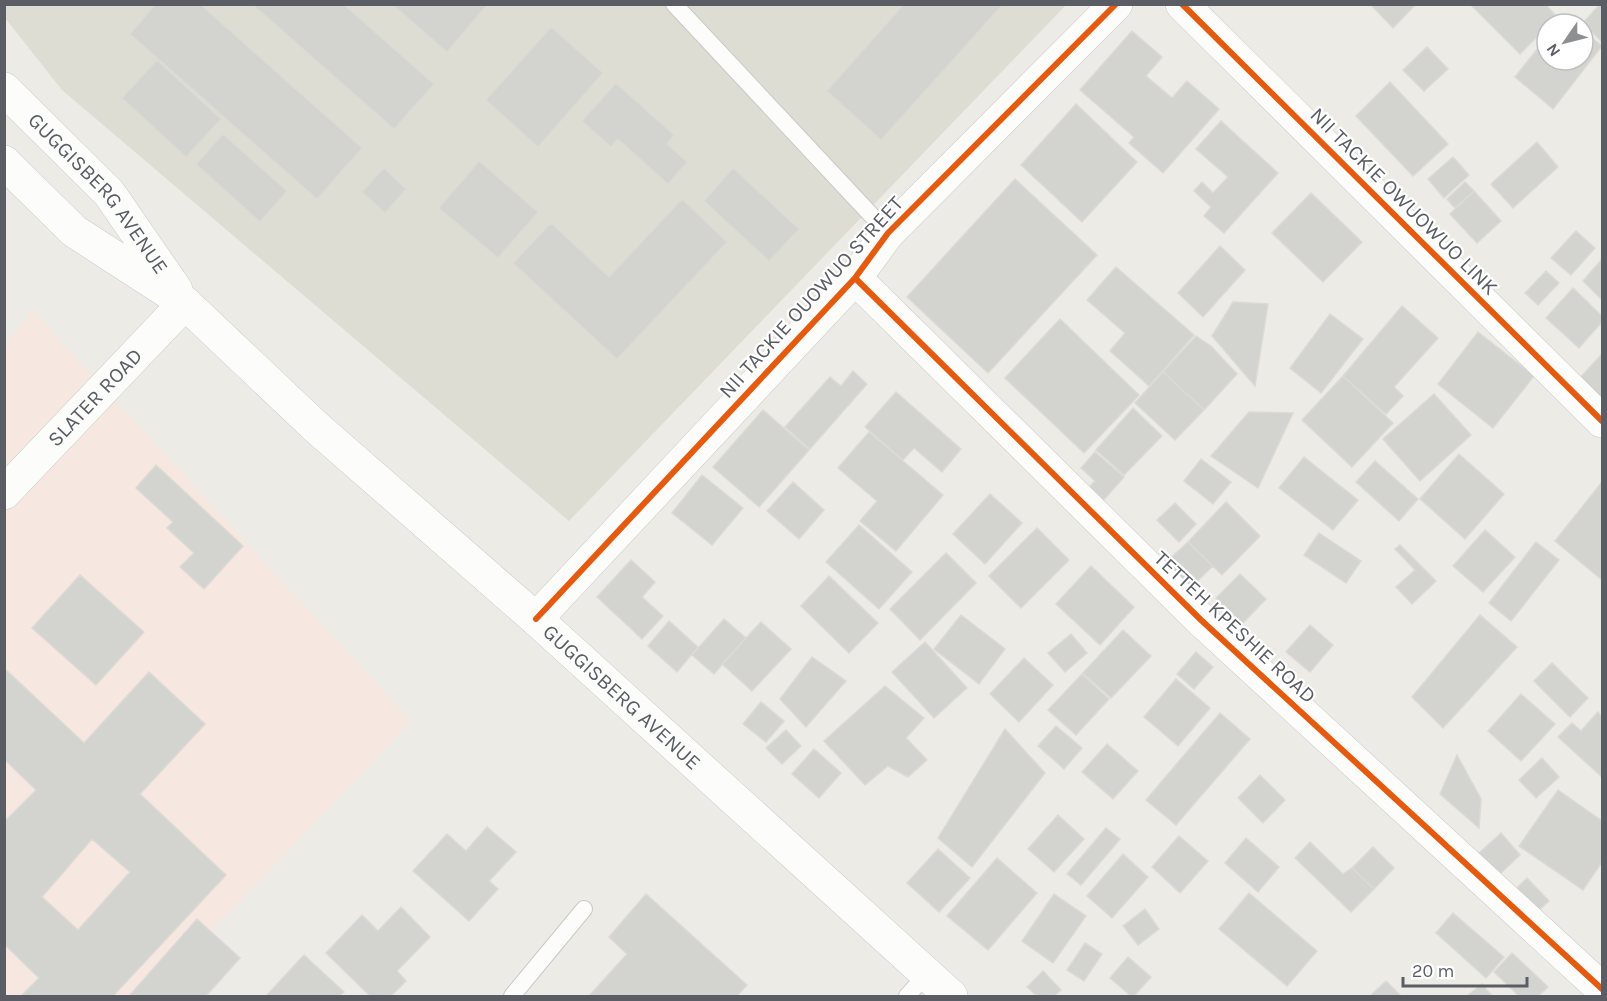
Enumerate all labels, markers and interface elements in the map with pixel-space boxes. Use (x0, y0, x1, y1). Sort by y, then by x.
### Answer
north arrow (1535, 12, 1595, 72)
text: N (1542, 40, 1564, 60)
street label: NII TACKIE OWUOWUO LINK (1306, 103, 1503, 300)
street label: GUGGISBERG AVENUE (23, 108, 173, 278)
street label: NII TACKIE OUOWUO STREET (714, 191, 908, 403)
street label: SLATER ROAD (43, 343, 147, 451)
street label: TETTEH KPESHIE ROAD (1149, 546, 1321, 708)
street label: GUGGISBERG AVENUE (538, 619, 706, 775)
scale bar (1403, 950, 1528, 988)
text: 20 m (1412, 960, 1454, 982)

